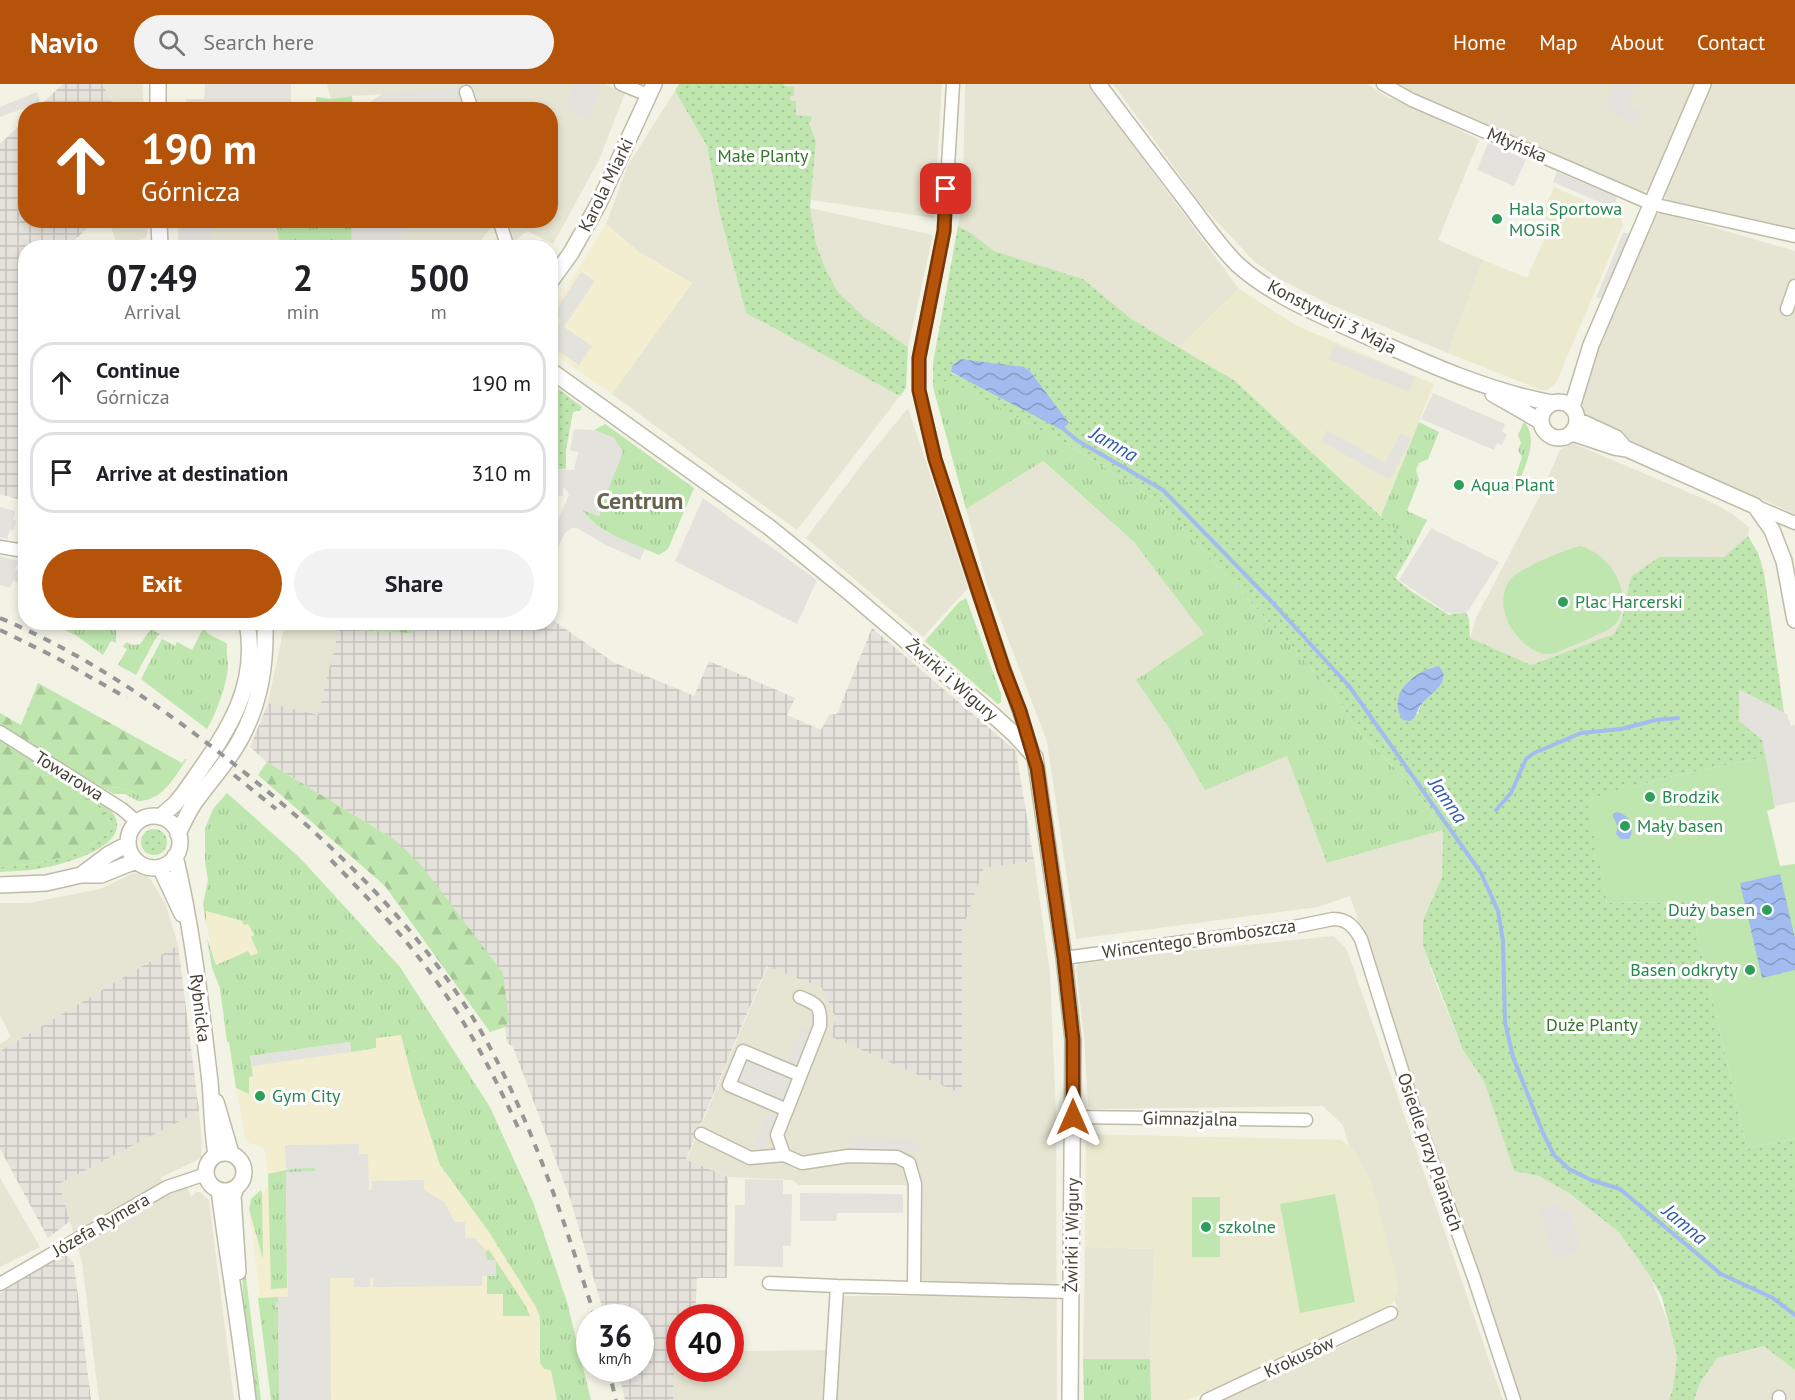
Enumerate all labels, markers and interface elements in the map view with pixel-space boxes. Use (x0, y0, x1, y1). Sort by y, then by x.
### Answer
search box (134, 15, 554, 69)
text: Navio (30, 24, 98, 61)
icon: search (155, 26, 188, 59)
text: Search here (203, 28, 314, 56)
text: Home (1453, 29, 1506, 56)
text: Map (1539, 29, 1578, 56)
text: About (1611, 29, 1664, 56)
text: Contact (1697, 29, 1765, 56)
text: 190 m (141, 121, 257, 176)
street label: Młyńska (1484, 122, 1551, 167)
icon: ahead (42, 126, 120, 204)
street label: Karola Miarki (573, 134, 638, 236)
park label: Małe Planty (718, 144, 809, 167)
pin (920, 163, 971, 214)
icon: arrive (929, 172, 962, 205)
text: Górnicza (141, 174, 240, 208)
place label: Hala Sportowa MOSiR (1509, 197, 1622, 241)
marker: Hala Sportowa MOSiR (1490, 212, 1504, 226)
text: 07:49 (107, 254, 198, 301)
text: 2 (293, 254, 313, 301)
text: 500 (408, 254, 469, 301)
street label: Konstytucji 3 Maja (1264, 274, 1401, 359)
text: Arrival (124, 299, 180, 325)
text: min (287, 299, 319, 325)
text: m (431, 299, 447, 325)
text: Continue (96, 356, 180, 384)
icon: ahead (45, 366, 78, 399)
text: 190 m (471, 369, 531, 397)
text: Górnicza (96, 384, 170, 410)
water label: Jamna (1084, 419, 1143, 468)
icon: arrive (45, 456, 78, 489)
text: Arrive at destination (96, 459, 288, 487)
text: 310 m (471, 459, 531, 487)
place label: Aqua Plant (1471, 473, 1555, 496)
marker: Aqua Plant (1452, 478, 1466, 492)
district label: Centrum (597, 485, 683, 516)
button: Exit (42, 549, 282, 618)
button: Share (294, 549, 534, 618)
place label: Plac Harcerski (1575, 590, 1683, 613)
marker: Plac Harcerski (1556, 595, 1570, 609)
street label: Żwirki i Wigury (902, 633, 1004, 726)
street label: Towarowa (31, 745, 108, 806)
water label: Jamna (1422, 770, 1473, 828)
place label: Brodzik (1662, 785, 1720, 808)
marker: Brodzik (1643, 790, 1657, 804)
place label: Mały basen (1637, 814, 1723, 837)
marker: Mały basen (1618, 819, 1632, 833)
place label: Duży basen (1668, 898, 1755, 921)
marker: Duży basen (1760, 903, 1774, 917)
street label: Wincentego Bromboszcza (1100, 914, 1297, 964)
place label: Basen odkryty (1630, 958, 1739, 981)
marker: Basen odkryty (1743, 963, 1757, 977)
street label: Rybnicka (185, 973, 216, 1043)
park label: Duże Planty (1546, 1013, 1638, 1036)
street label: Osiedle przy Plantach (1393, 1070, 1468, 1234)
place label: Gym City (272, 1084, 341, 1107)
position arrow (1041, 1085, 1105, 1149)
marker: Gym City (253, 1089, 267, 1103)
street label: Gimnazjalna (1142, 1106, 1238, 1131)
street label: Żwirki i Wigury (1059, 1177, 1084, 1292)
street label: Józefa Rymera (47, 1188, 153, 1262)
water label: Jamna (1656, 1196, 1713, 1250)
place label: szkolne (1218, 1215, 1276, 1238)
marker: szkolne (1199, 1220, 1213, 1234)
speed limit sign: 40 (666, 1304, 744, 1382)
text: 36 (598, 1316, 632, 1355)
street label: Krokusów (1260, 1330, 1338, 1383)
text: km/h (599, 1349, 631, 1368)

